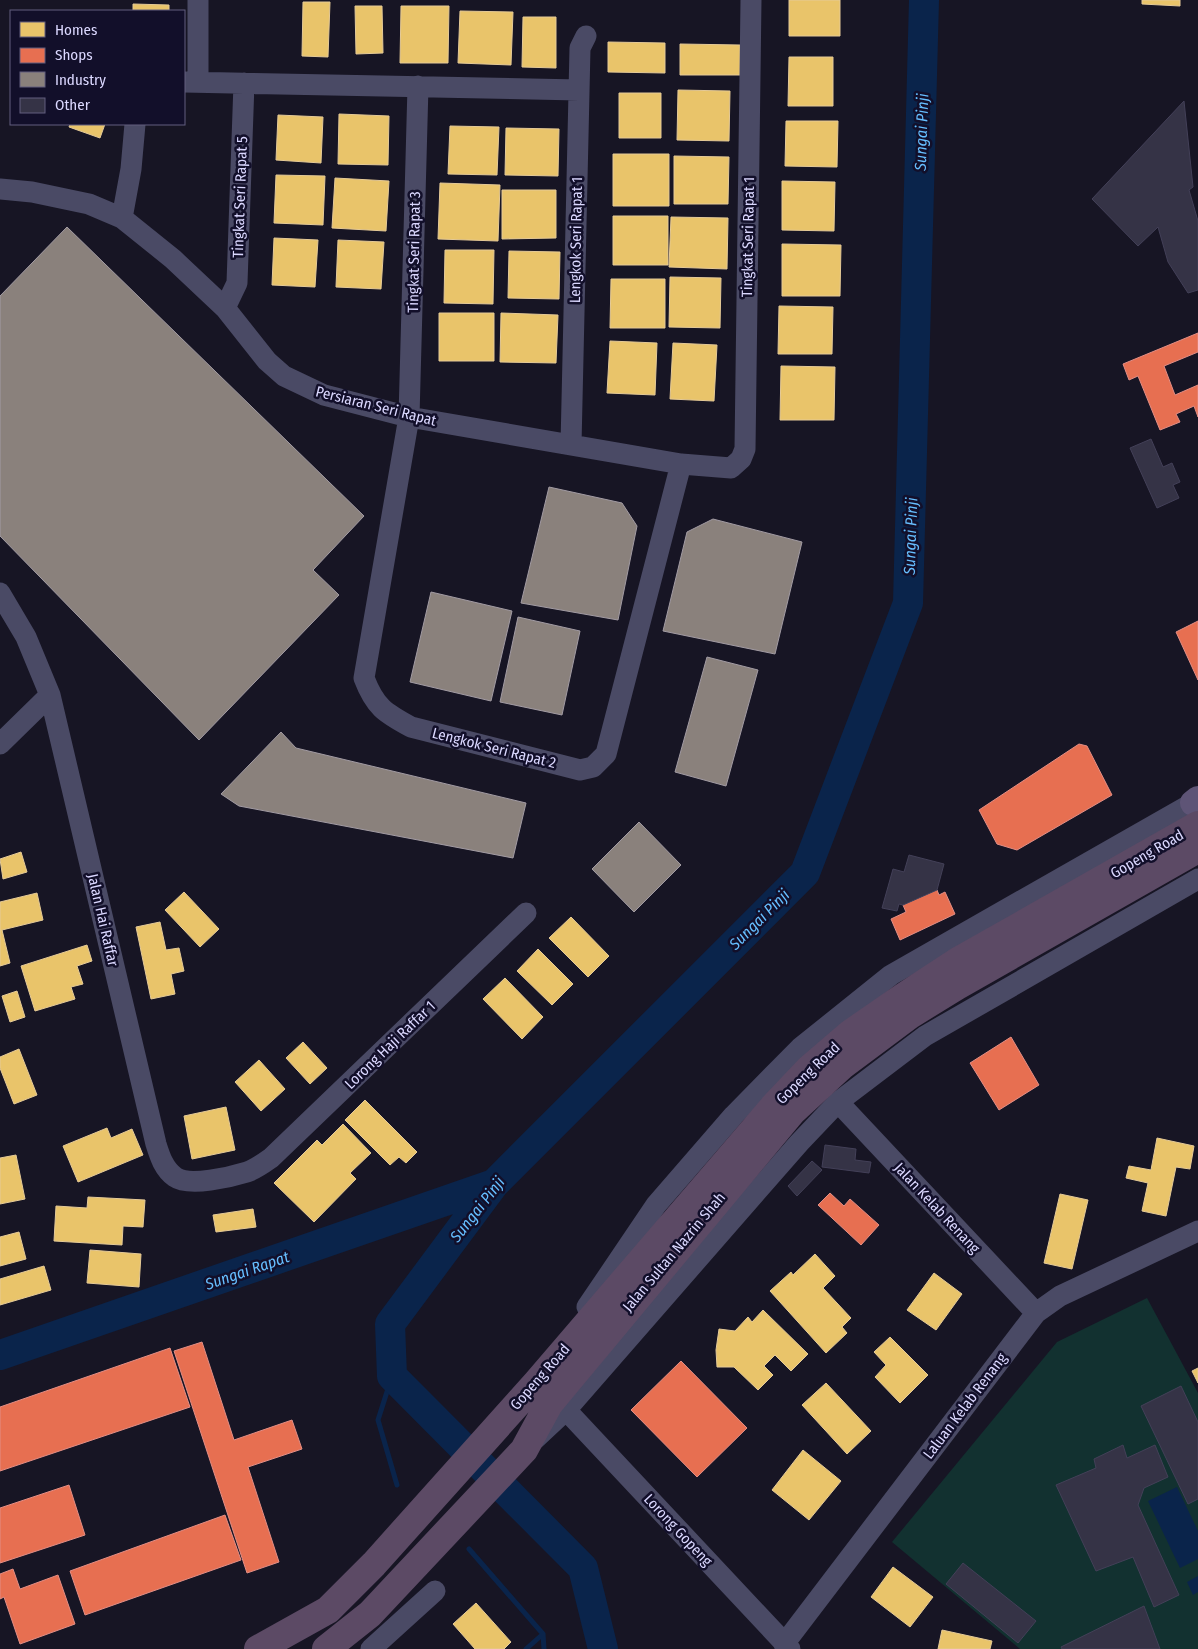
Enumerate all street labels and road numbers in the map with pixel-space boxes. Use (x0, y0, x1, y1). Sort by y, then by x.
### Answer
street label: Tingkat Seri Rapat 5 (229, 136, 251, 258)
street label: Lengkok Seri Rapat 1 (566, 177, 586, 303)
street label: Tingkat Seri Rapat 1 (738, 177, 758, 297)
street label: Tingkat Seri Rapat 3 (404, 191, 424, 313)
street label: Persiaran Seri Rapat (314, 382, 438, 430)
street label: Lengkok Seri Rapat 2 (430, 724, 558, 772)
street label: Gopeng Road (1107, 826, 1187, 882)
street label: Jalan Hai Raffar (84, 872, 123, 969)
street label: Lorong Haji Raffar 1 (341, 997, 439, 1093)
street label: Gopeng Road (772, 1038, 844, 1108)
street label: Jalan Kelab Renang (890, 1159, 984, 1257)
street label: Jalan Sultan Nazrin Shah (619, 1189, 729, 1315)
street label: Gopeng Road (506, 1340, 574, 1414)
street label: Laluan Kelab Renang (919, 1350, 1011, 1462)
street label: Lorong Gopeng (640, 1490, 716, 1570)

